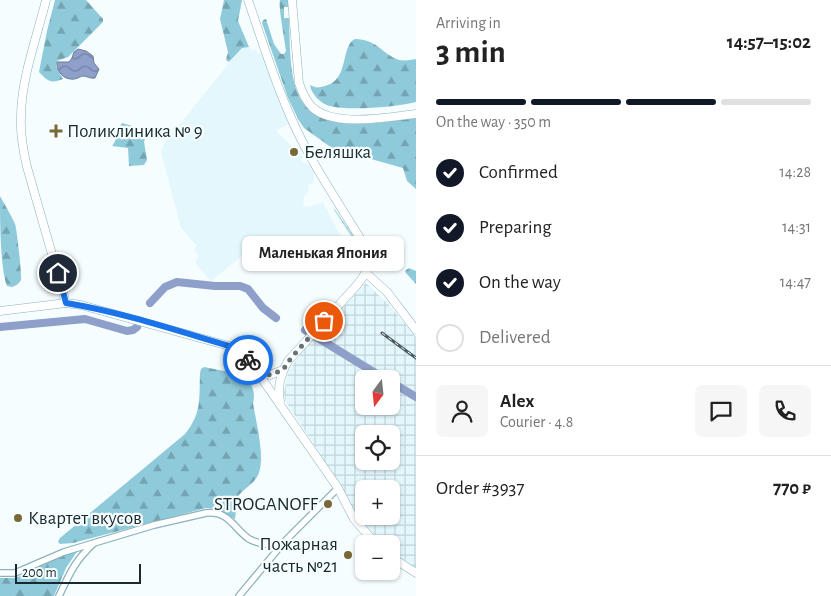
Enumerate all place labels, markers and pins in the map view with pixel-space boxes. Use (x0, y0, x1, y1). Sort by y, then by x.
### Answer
place label: Поликлиника № 9 (67, 122, 203, 141)
marker: Поликлиника № 9 (49, 124, 63, 138)
place label: Беляшка (304, 143, 372, 162)
marker: Беляшка (288, 146, 300, 158)
callout: Маленькая Япония (243, 236, 405, 271)
pin (37, 252, 79, 294)
pin (303, 300, 345, 342)
place label: STROGANOFF (214, 495, 319, 514)
marker: STROGANOFF (322, 498, 334, 510)
place label: Квартет вкусов (28, 509, 142, 528)
marker: Квартет вкусов (12, 512, 24, 524)
place label: Пожарная часть №21 (259, 535, 338, 576)
marker: Пожарная часть №21 (342, 549, 354, 561)

